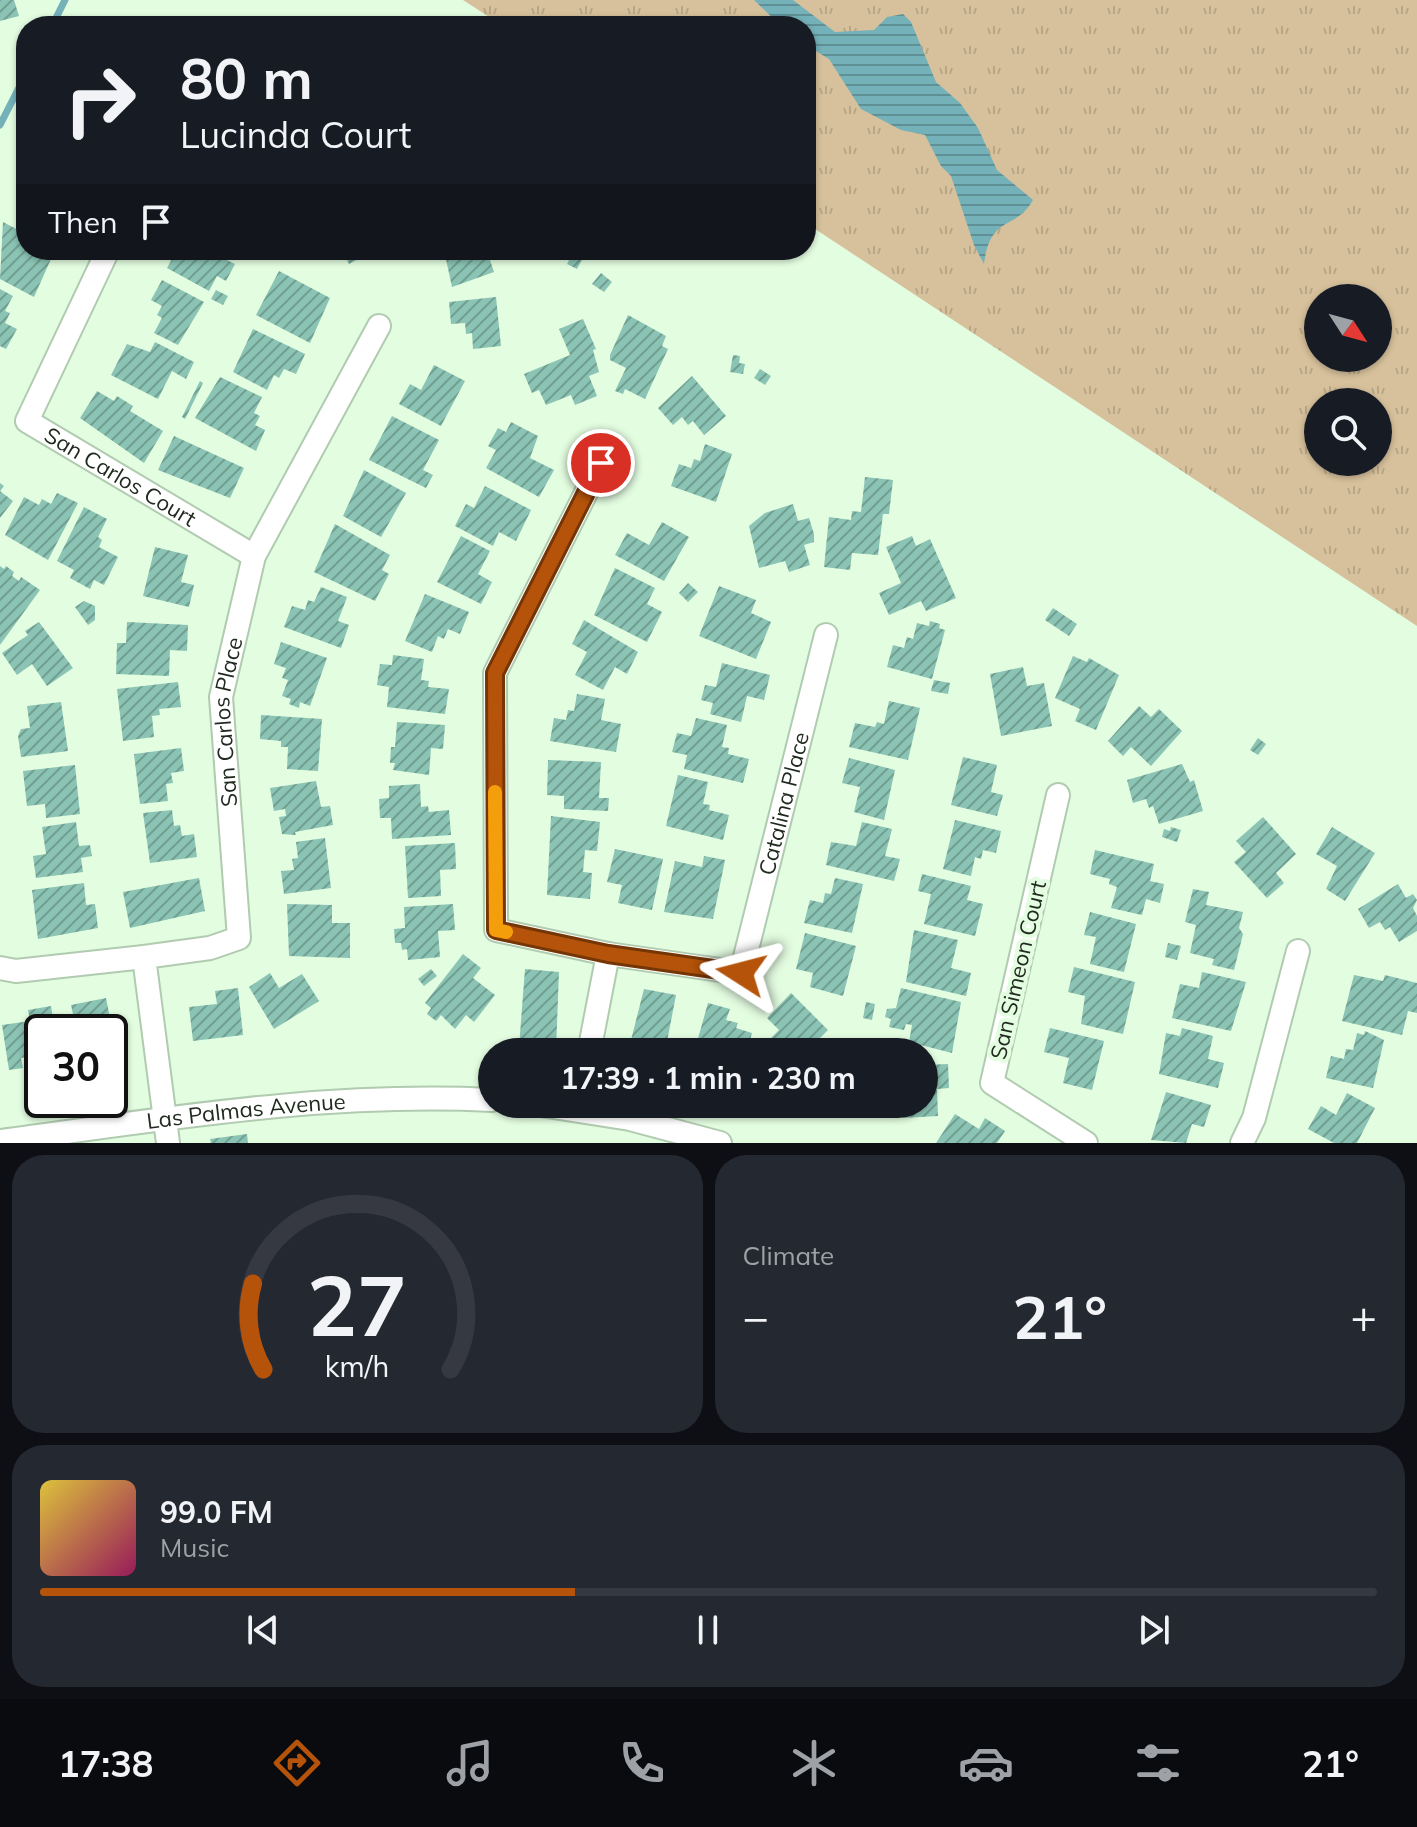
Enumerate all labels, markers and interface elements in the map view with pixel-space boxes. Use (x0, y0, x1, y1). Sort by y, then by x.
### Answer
text: 80 m (180, 43, 313, 113)
icon: right (48, 48, 152, 152)
text: Lucinda Court (180, 112, 411, 157)
icon: arrive (134, 200, 178, 244)
text: Then (48, 203, 118, 241)
north arrow (1304, 284, 1392, 372)
map controls (1304, 284, 1392, 476)
button: search (1304, 388, 1392, 476)
street label: San Carlos Court (40, 421, 202, 533)
pin (567, 429, 635, 497)
icon: arrive (579, 441, 623, 485)
street label: San Carlos Place (207, 634, 249, 808)
street label: Catalina Place (752, 729, 815, 878)
street label: San Simeon Court (984, 878, 1052, 1062)
position arrow (699, 931, 783, 1015)
speed limit sign: 30 (24, 1014, 128, 1118)
text: 17:39 · 1 min · 230 m (560, 1059, 856, 1097)
street label: Las Palmas Avenue (145, 1087, 346, 1135)
text: Climate (743, 1239, 834, 1272)
text: 27 (307, 1252, 407, 1357)
text: 21° (1012, 1279, 1107, 1354)
text: − (743, 1289, 769, 1344)
text: + (1351, 1289, 1377, 1344)
text: km/h (325, 1348, 390, 1384)
text: 99.0 FM (160, 1493, 273, 1531)
text: Music (160, 1531, 229, 1564)
icon: previous (241, 1608, 285, 1652)
icon: pause (686, 1608, 730, 1652)
icon: next (1132, 1608, 1176, 1652)
icon: directions (269, 1735, 325, 1791)
icon: music (442, 1735, 498, 1791)
icon: phone (614, 1735, 670, 1791)
icon: climate (786, 1735, 842, 1791)
icon: car (958, 1735, 1014, 1791)
icon: filters (1130, 1735, 1186, 1791)
text: 17:38 (58, 1741, 153, 1786)
text: 21° (1302, 1741, 1359, 1786)

